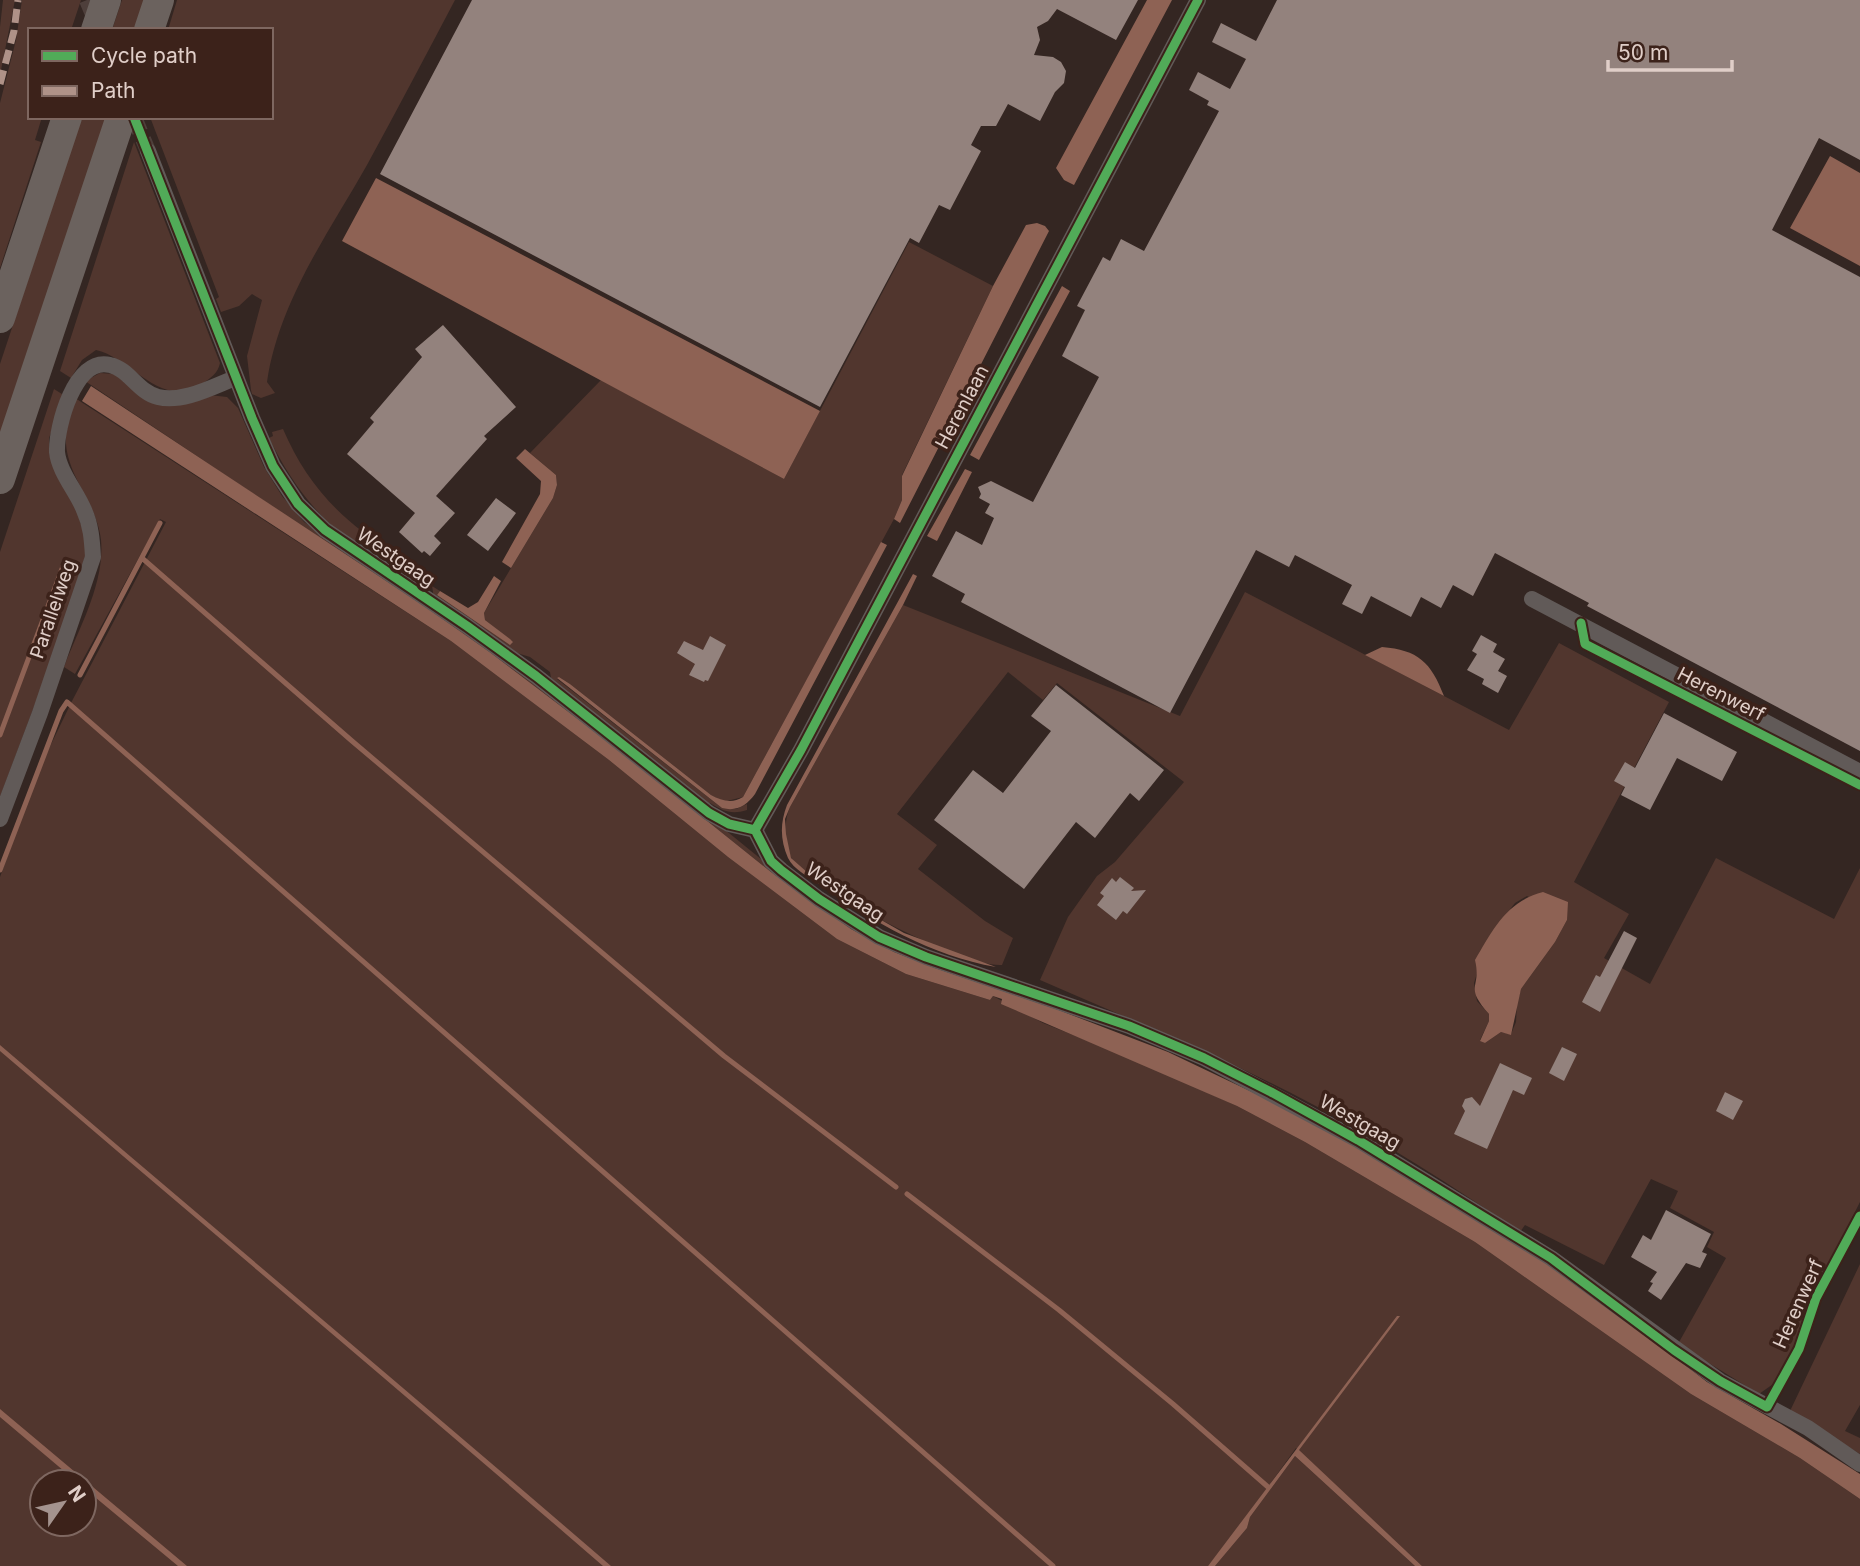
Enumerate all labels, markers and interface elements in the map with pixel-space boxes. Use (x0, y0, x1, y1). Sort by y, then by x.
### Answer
legend (28, 28, 273, 119)
scale bar (1608, 28, 1732, 72)
text: 50 m (1618, 40, 1668, 65)
text: Cycle path (91, 43, 197, 68)
text: Path (91, 78, 136, 103)
street label: Herenlaan (930, 361, 994, 453)
street label: Westgaag (352, 522, 440, 592)
street label: Parallelweg (25, 556, 81, 662)
street label: Herenwerf (1673, 662, 1769, 726)
street label: Westgaag (801, 857, 889, 927)
street label: Westgaag (1315, 1090, 1405, 1154)
street label: Herenwerf (1768, 1256, 1828, 1352)
north arrow (28, 1468, 98, 1538)
text: N (63, 1481, 90, 1506)

